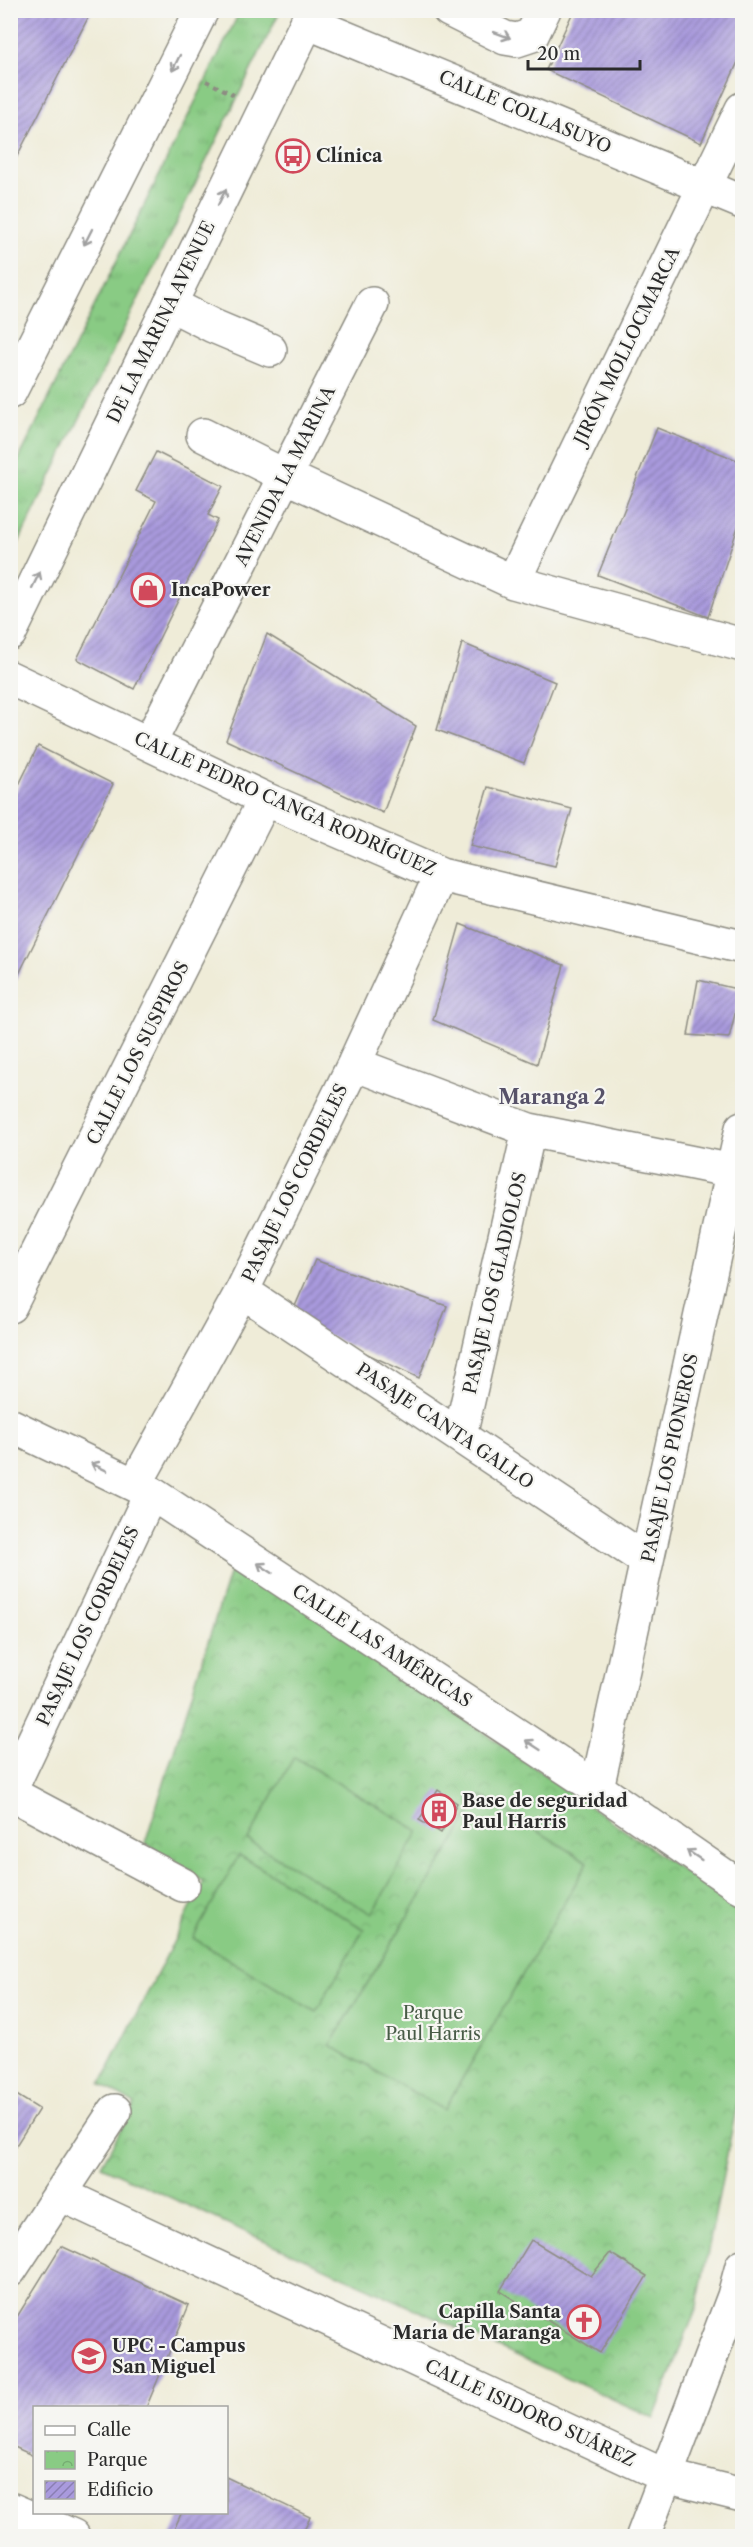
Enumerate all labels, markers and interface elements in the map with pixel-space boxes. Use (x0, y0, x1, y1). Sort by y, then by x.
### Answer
one-way arrow (492, 30, 510, 41)
scale bar (528, 33, 640, 71)
text: 20 m (537, 43, 581, 65)
one-way arrow (169, 54, 181, 72)
street label: CALLE COLLASUYO (435, 66, 615, 158)
bus stop icon: Clínica (275, 138, 311, 174)
place label: Clínica (316, 145, 383, 167)
one-way arrow (216, 189, 228, 207)
street label: DE LA MARINA AVENUE (102, 217, 220, 427)
one-way arrow (82, 228, 94, 246)
street label: JIRÓN MOLLOCMARCA (567, 242, 685, 451)
street label: AVENIDA LA MARINA (230, 382, 340, 571)
one-way arrow (31, 572, 42, 590)
shop icon: IncaPower (130, 572, 166, 608)
place label: IncaPower (171, 579, 271, 601)
street label: CALLE PEDRO CANGA RODRÍGUEZ (131, 726, 440, 881)
street label: CALLE LOS SUSPIROS (82, 958, 194, 1148)
street label: PASAJE LOS CORDELES (237, 1080, 353, 1286)
district label: Maranga 2 (498, 1085, 606, 1109)
street label: PASAJE LOS GLADIOLOS (459, 1170, 531, 1396)
street label: PASAJE LOS PIONEROS (637, 1351, 703, 1565)
street label: PASAJE CANTA GALLO (352, 1358, 538, 1494)
one-way arrow (90, 1461, 108, 1473)
street label: PASAJE LOS CORDELES (32, 1523, 144, 1729)
one-way arrow (257, 1562, 274, 1574)
street label: CALLE LAS AMÉRICAS (288, 1579, 476, 1712)
one-way arrow (524, 1739, 541, 1752)
place label: Base de seguridad Paul Harris (462, 1790, 628, 1833)
building icon: Base de seguridad Paul Harris (421, 1793, 457, 1829)
one-way arrow (686, 1848, 703, 1861)
park label: Parque Paul Harris (385, 2002, 481, 2045)
place label: Capilla Santa María de Maranga (393, 2301, 562, 2344)
church icon: Capilla Santa María de Maranga (566, 2304, 602, 2340)
place label: UPC - Campus San Miguel (112, 2335, 246, 2378)
school or university icon: UPC - Campus San Miguel (71, 2338, 107, 2374)
street label: CALLE ISIDORO SUÁREZ (421, 2354, 639, 2471)
legend (33, 2406, 228, 2514)
text: Calle (87, 2419, 131, 2441)
text: Parque (87, 2449, 148, 2471)
text: Edificio (87, 2479, 153, 2501)

